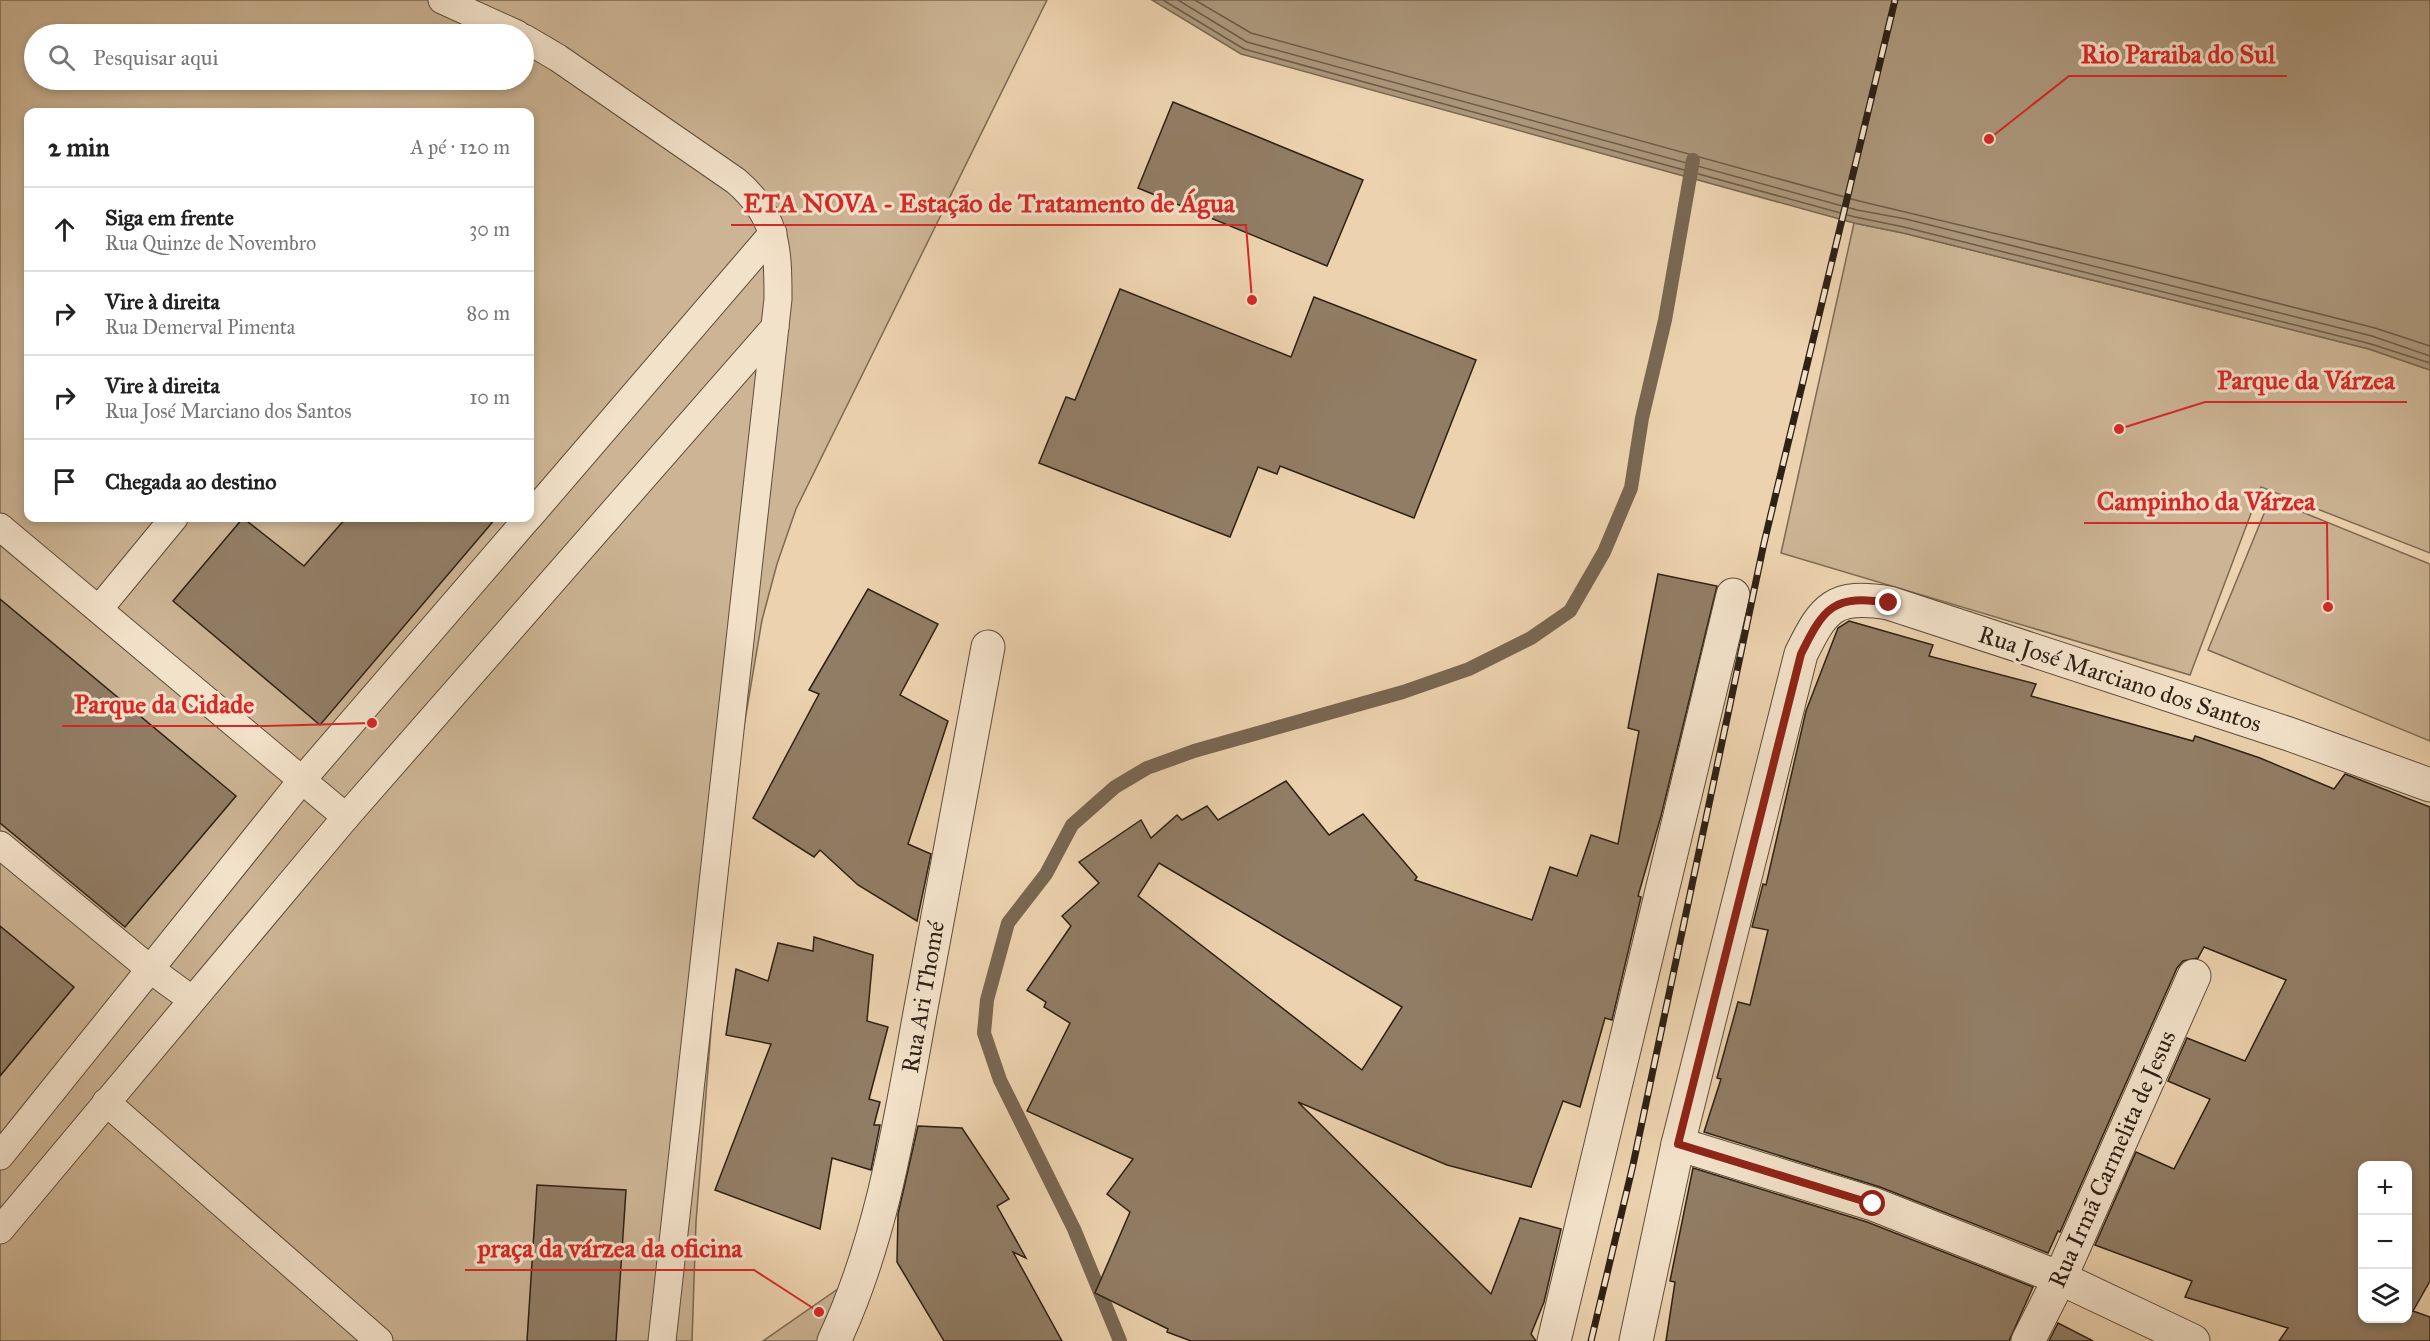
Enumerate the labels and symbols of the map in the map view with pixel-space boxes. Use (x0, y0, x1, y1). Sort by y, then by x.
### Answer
callout: Rio Paraiba do Sul (2069, 32, 2287, 76)
text: Rio Paraiba do Sul (2081, 38, 2276, 70)
callout: ETA NOVA - Estação de Tratamento de Água (731, 181, 1246, 225)
text: ETA NOVA - Estação de Tratamento de Água (743, 187, 1236, 220)
callout: Parque da Várzea (2205, 358, 2407, 402)
text: Parque da Várzea (2217, 364, 2396, 396)
callout: Campinho da Várzea (2084, 479, 2327, 523)
text: Campinho da Várzea (2097, 485, 2316, 517)
route end (1875, 589, 1901, 615)
street label: Rua José Marciano dos Santos (1975, 619, 2265, 739)
callout: Parque da Cidade (62, 682, 266, 726)
text: Parque da Cidade (74, 688, 254, 720)
street label: Rua Ari Thomé (895, 919, 951, 1075)
street label: Rua Irmã Carmelita de Jesus (2042, 1026, 2182, 1292)
route start (1859, 1190, 1885, 1216)
callout: praça da várzea da oficina (465, 1226, 754, 1270)
text: praça da várzea da oficina (477, 1232, 743, 1264)

